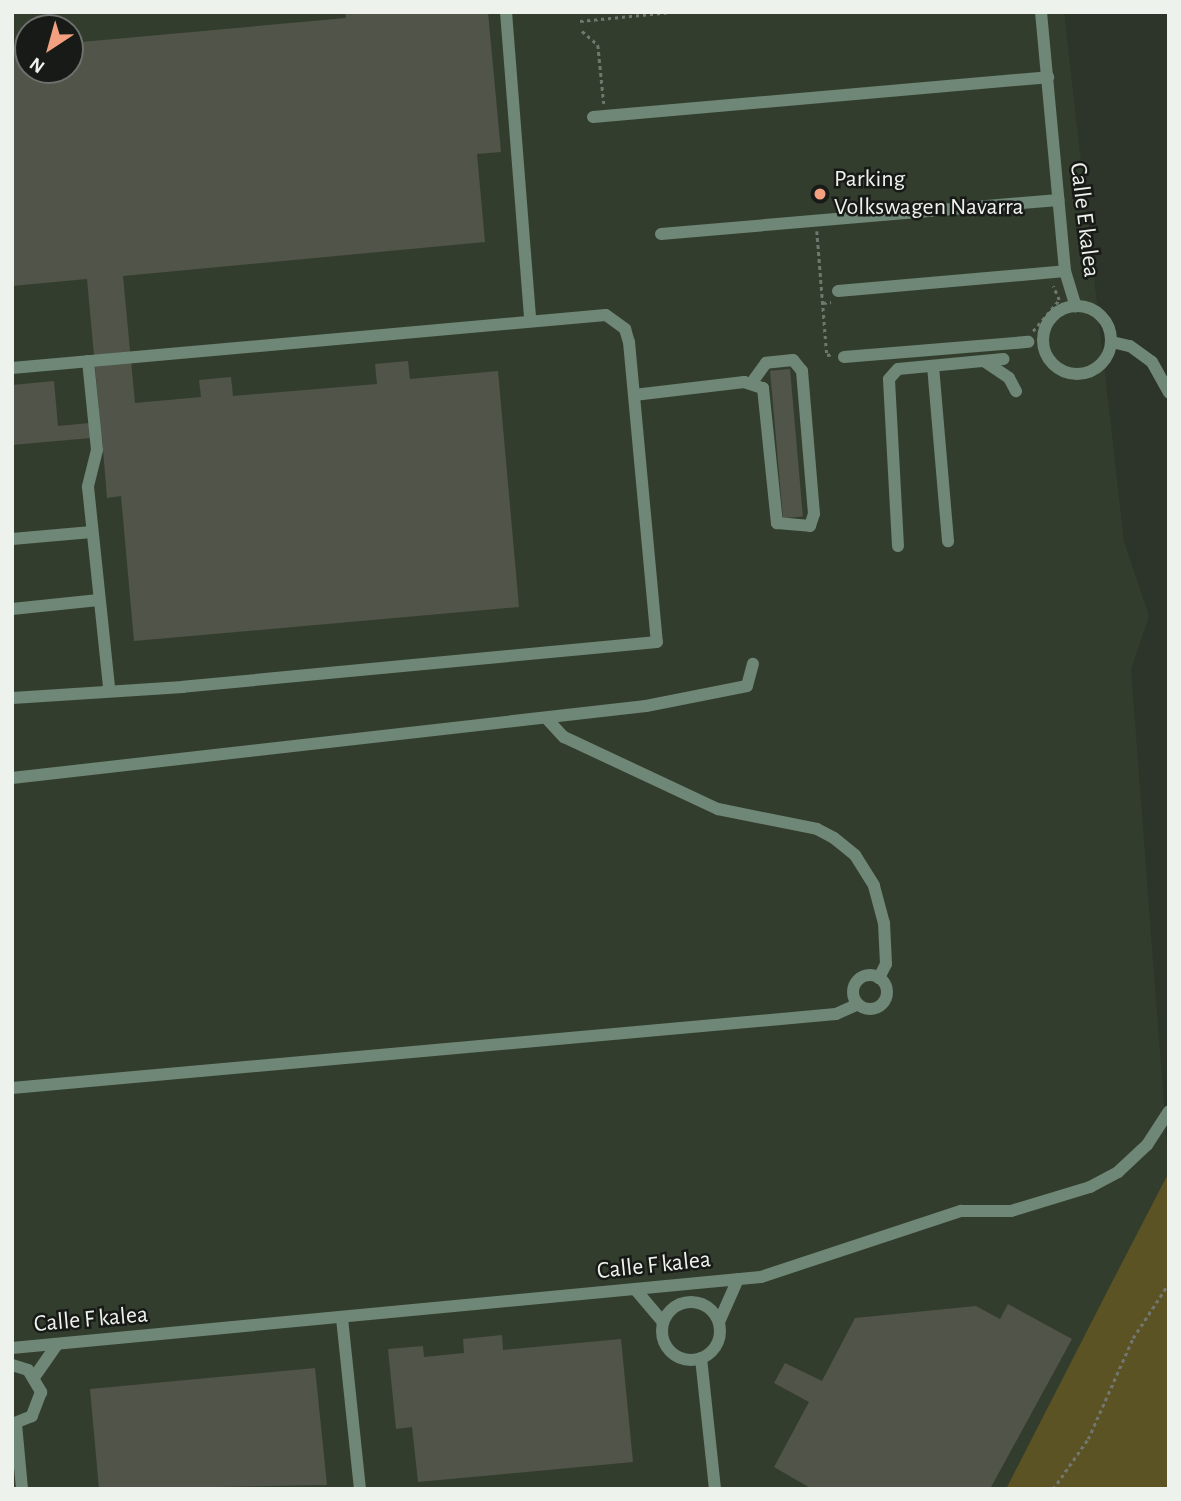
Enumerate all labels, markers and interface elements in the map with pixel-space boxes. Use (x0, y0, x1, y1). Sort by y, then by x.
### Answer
north arrow (14, 14, 84, 84)
text: N (27, 53, 48, 76)
street label: Calle E kalea (1063, 161, 1105, 279)
place label: Parking Volkswagen Navarra (834, 166, 1024, 222)
marker: Parking Volkswagen Navarra (812, 186, 828, 202)
street label: Calle F kalea (596, 1246, 712, 1286)
street label: Calle F kalea (33, 1301, 149, 1339)

